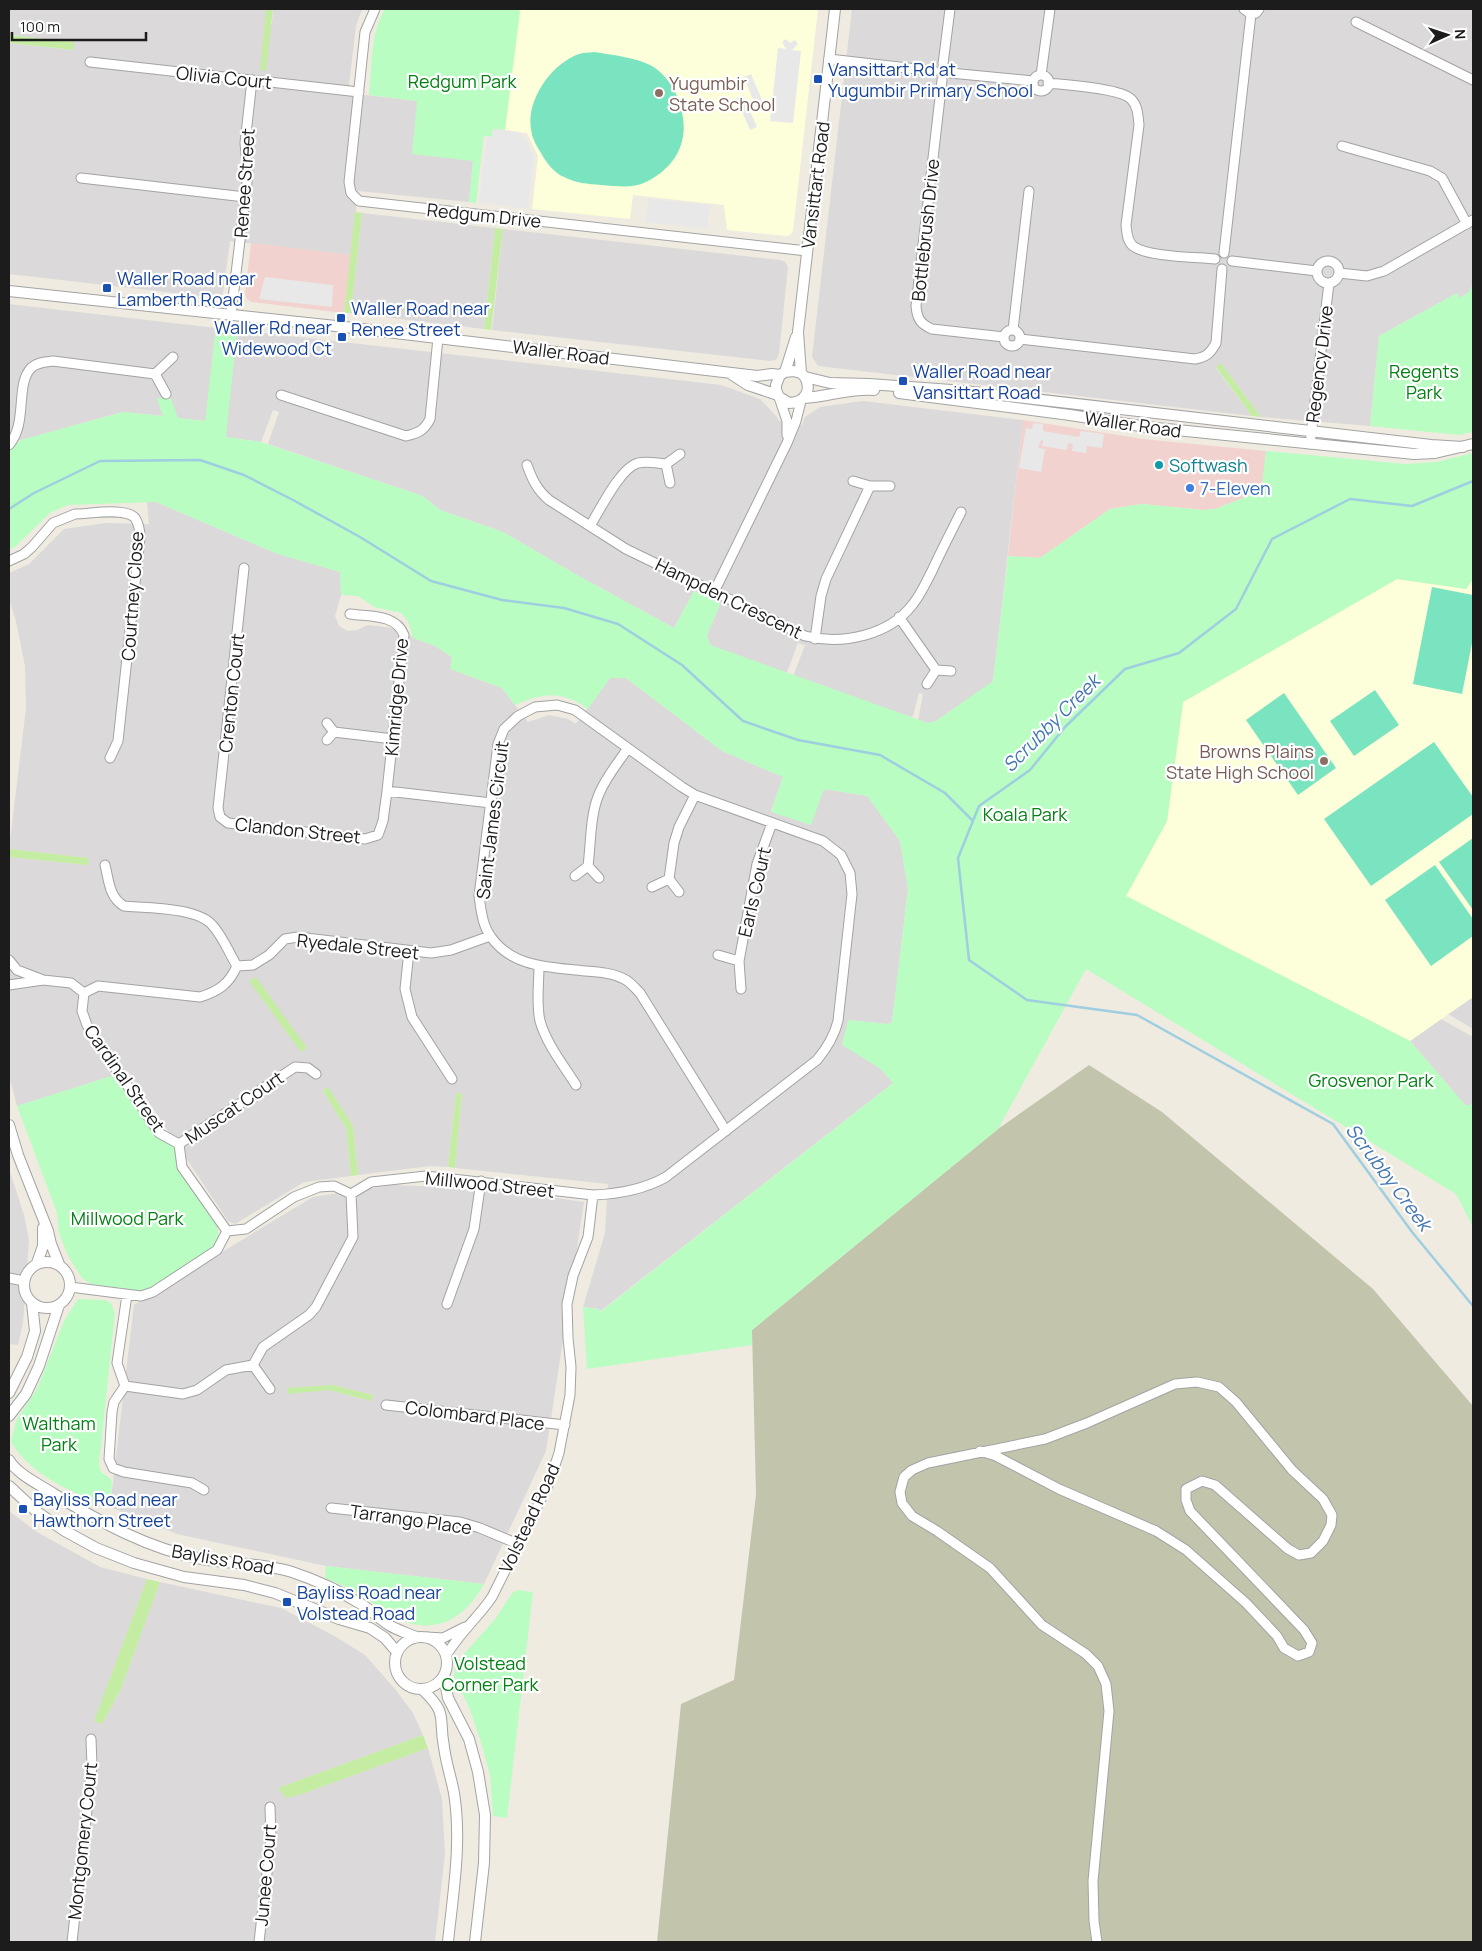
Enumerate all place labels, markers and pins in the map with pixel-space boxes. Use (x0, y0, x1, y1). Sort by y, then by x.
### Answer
place label: Vansittart Rd at Yugumbir Primary School (828, 57, 1033, 102)
place label: Yugumbir State School (669, 71, 776, 116)
marker: Vansittart Rd at Yugumbir Primary School (812, 73, 824, 85)
marker: Yugumbir State School (653, 87, 665, 99)
place label: Waller Road near Lamberth Road (117, 266, 256, 311)
marker: Waller Road near Lamberth Road (101, 282, 113, 294)
place label: Waller Road near Renee Street (351, 296, 490, 341)
marker: Waller Road near Renee Street (335, 312, 347, 324)
place label: Waller Rd near Widewood Ct (214, 315, 333, 360)
marker: Waller Rd near Widewood Ct (336, 331, 348, 343)
place label: Waller Road near Vansittart Road (913, 359, 1052, 404)
marker: Waller Road near Vansittart Road (897, 375, 909, 387)
place label: Softwash (1169, 453, 1248, 477)
marker: Softwash (1153, 459, 1165, 471)
place label: 7-Eleven (1200, 476, 1271, 500)
marker: 7-Eleven (1184, 482, 1196, 494)
place label: Browns Plains State High School (1166, 739, 1314, 784)
marker: Browns Plains State High School (1318, 755, 1330, 767)
place label: Bayliss Road near Hawthorn Street (33, 1487, 178, 1532)
marker: Bayliss Road near Hawthorn Street (17, 1503, 29, 1515)
place label: Bayliss Road near Volstead Road (297, 1580, 442, 1625)
marker: Bayliss Road near Volstead Road (281, 1596, 293, 1608)

